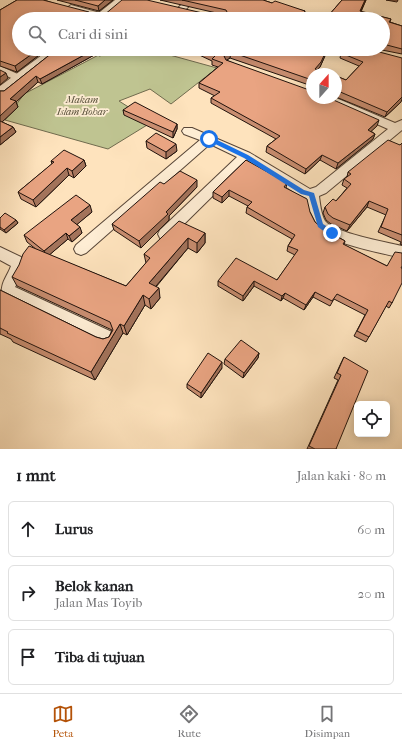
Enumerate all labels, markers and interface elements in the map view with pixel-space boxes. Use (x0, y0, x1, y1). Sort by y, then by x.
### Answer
search box (12, 12, 390, 56)
icon: search (26, 23, 48, 45)
text: Cari di sini (58, 25, 128, 43)
north arrow (306, 68, 342, 104)
park label: Makam Islam Bohar (56, 94, 109, 118)
route start (200, 130, 218, 148)
route end (323, 224, 341, 242)
map controls (354, 401, 390, 437)
button: locate (354, 401, 390, 437)
text: 1 mnt (16, 465, 56, 485)
text: Jalan kaki · 80 m (297, 468, 386, 483)
icon: ahead (17, 518, 39, 540)
text: Lurus (55, 520, 93, 538)
text: 60 m (357, 522, 385, 537)
text: Belok kanan (55, 577, 134, 595)
icon: right (17, 582, 39, 604)
text: 20 m (358, 586, 385, 601)
text: Jalan Mas Toyib (55, 595, 142, 610)
icon: arrive (17, 646, 39, 668)
text: Tiba di tujuan (55, 648, 145, 666)
tab: Peta (52, 703, 74, 740)
tab: Rute (178, 703, 201, 740)
tab: Disimpan (305, 703, 350, 740)

